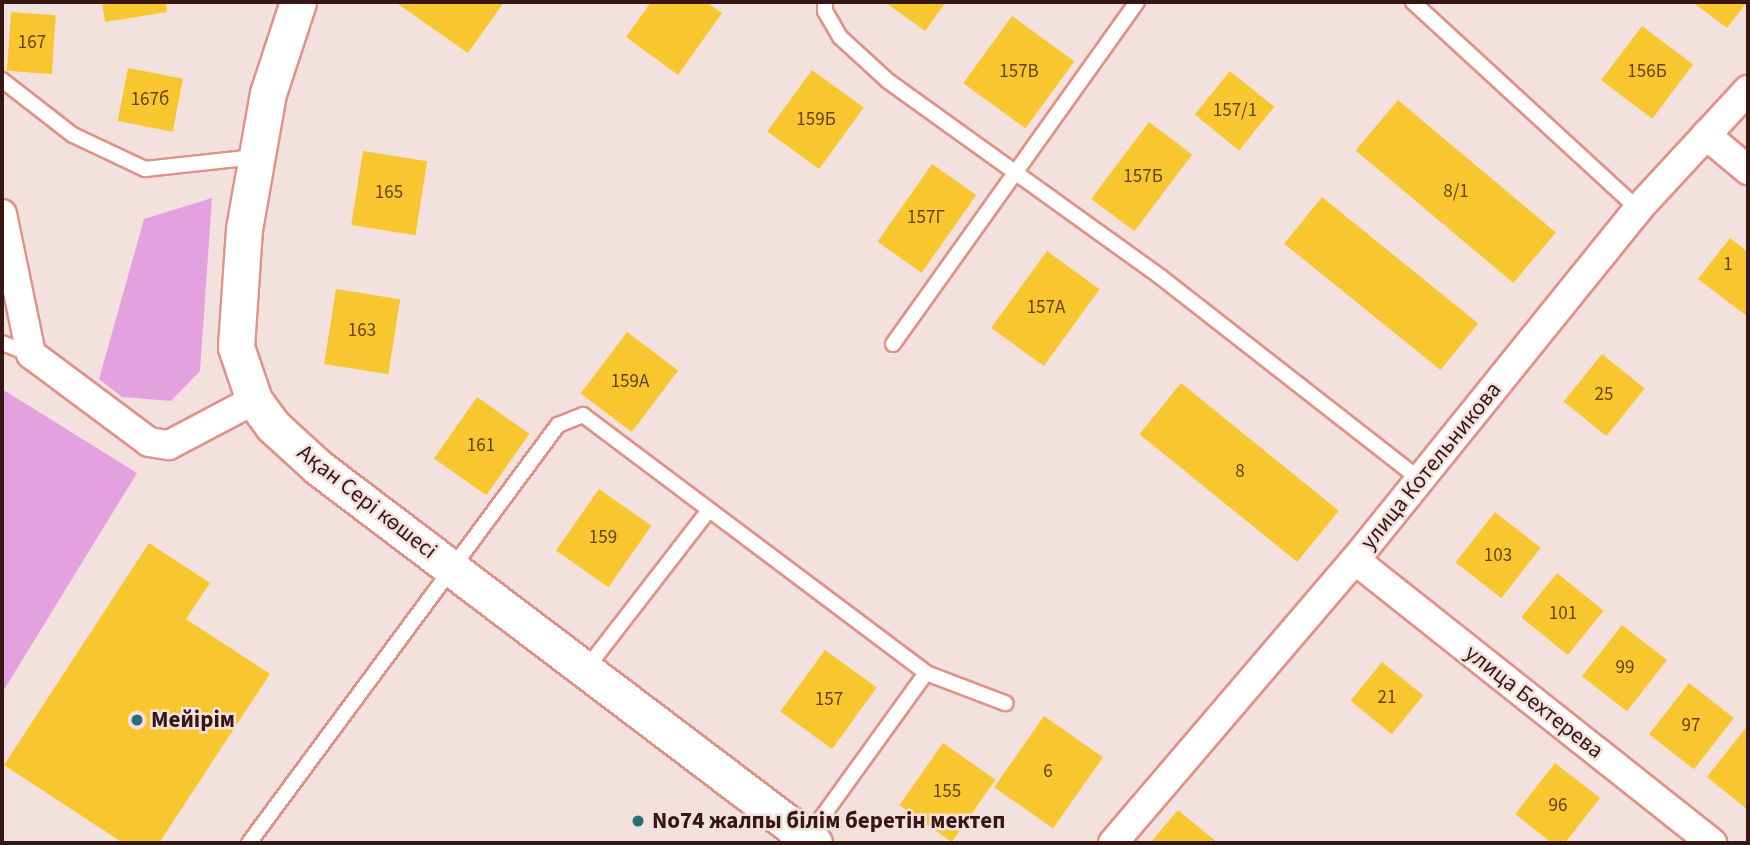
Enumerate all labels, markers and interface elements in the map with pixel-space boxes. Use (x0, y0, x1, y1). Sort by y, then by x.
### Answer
house number: 167 (18, 32, 46, 54)
house number: 157В (999, 61, 1039, 83)
house number: 156Б (1627, 61, 1667, 83)
house number: 167б (131, 89, 169, 111)
house number: 157/1 (1213, 100, 1257, 122)
house number: 159Б (796, 109, 836, 131)
house number: 157Б (1123, 166, 1163, 188)
house number: 8/1 (1443, 181, 1469, 203)
house number: 165 (375, 182, 403, 204)
house number: 157Г (907, 207, 945, 229)
house number: 1 (1723, 254, 1733, 276)
house number: 157А (1027, 297, 1065, 319)
house number: 163 (348, 320, 376, 342)
house number: 159А (611, 371, 649, 393)
street label: улица Котельникова (1355, 377, 1507, 555)
house number: 25 (1595, 384, 1613, 406)
house number: 161 (467, 435, 495, 457)
street label: Ақан Сері көшесі (292, 439, 442, 565)
house number: 8 (1235, 461, 1245, 483)
house number: 159 (589, 527, 617, 549)
house number: 103 (1484, 545, 1512, 567)
house number: 101 (1549, 603, 1577, 625)
street label: улица Бехтерева (1459, 639, 1609, 765)
house number: 99 (1616, 657, 1634, 679)
house number: 21 (1378, 687, 1396, 709)
house number: 157 (815, 689, 843, 711)
place label: Мейiрiм (151, 706, 235, 734)
marker: Мейiрiм (129, 712, 145, 728)
house number: 97 (1682, 715, 1700, 737)
house number: 6 (1043, 761, 1053, 783)
house number: 155 (933, 781, 961, 803)
house number: 96 (1549, 795, 1567, 817)
place label: No74 жалпы білім беретін мектеп (652, 807, 1005, 835)
marker: No74 жалпы білім беретін мектеп (630, 813, 646, 829)

